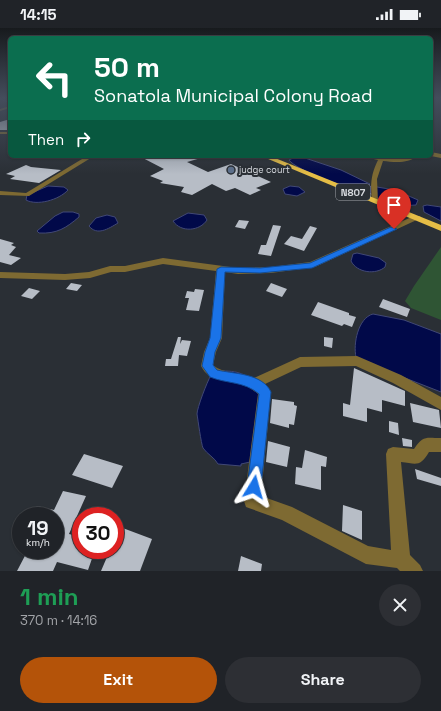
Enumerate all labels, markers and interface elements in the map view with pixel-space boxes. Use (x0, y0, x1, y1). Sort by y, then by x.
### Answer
text: 14:15 (20, 5, 57, 24)
text: 50 m (94, 49, 160, 85)
icon: left (28, 52, 80, 104)
text: Sonatola Municipal Colony Road (94, 84, 373, 107)
icon: right (72, 128, 94, 150)
text: Then (28, 130, 64, 149)
place label: judge court (238, 164, 290, 176)
marker: judge court (226, 165, 236, 175)
road number: N807 (336, 184, 370, 200)
pin (377, 188, 411, 229)
icon: arrive (383, 194, 405, 216)
position arrow (233, 466, 275, 508)
speed limit sign: 30 (72, 507, 124, 559)
text: 19 (27, 515, 49, 541)
text: km/h (26, 536, 50, 549)
text: 1 min (20, 581, 79, 612)
button: close (379, 584, 421, 626)
text: 370 m · 14:16 (20, 612, 97, 629)
button: Exit (20, 657, 217, 703)
button: Share (225, 657, 421, 703)

